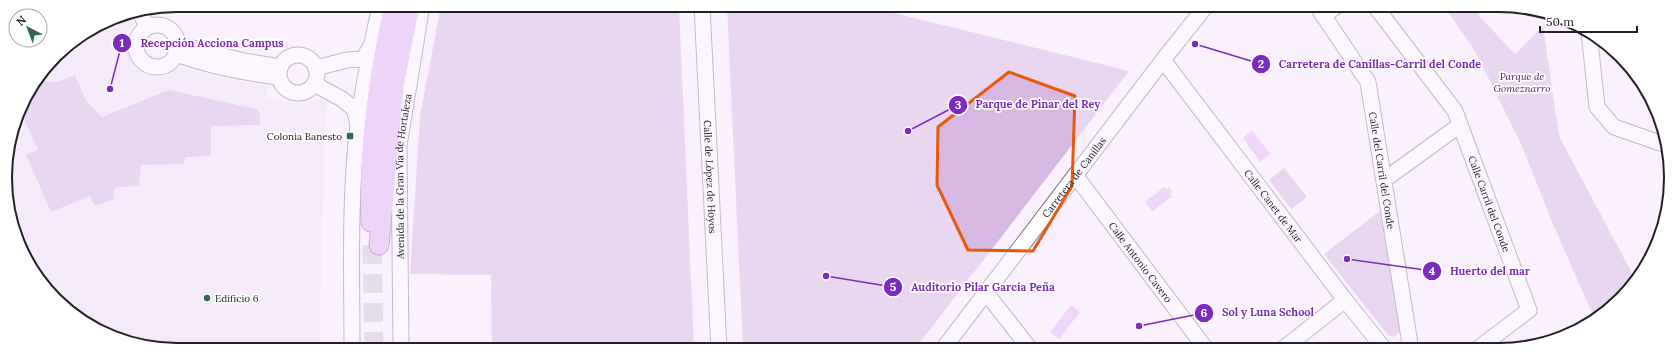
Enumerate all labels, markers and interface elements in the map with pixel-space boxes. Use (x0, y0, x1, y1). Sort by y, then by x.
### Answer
north arrow (8, 8, 48, 48)
scale bar (1540, 8, 1637, 34)
text: N (13, 12, 30, 29)
text: 50 m (1546, 14, 1574, 29)
callout: Recepción Acciona Campus (112, 31, 292, 54)
text: 1 (120, 35, 125, 50)
text: Recepción Acciona Campus (140, 36, 284, 50)
callout: Carretera de Canillas-Carril del Conde (1251, 52, 1489, 75)
text: 2 (1258, 56, 1264, 71)
text: Carretera de Canillas-Carril del Conde (1279, 57, 1481, 71)
park label: Parque de Gomeznarro (1494, 70, 1550, 95)
street label: Avenida de la Gran Vía de Hortaleza (393, 93, 414, 260)
callout: Parque de Pinar del Rey (948, 93, 1109, 116)
text: 3 (955, 97, 962, 112)
text: Parque de Pinar del Rey (976, 97, 1101, 111)
street label: Calle del Carril del Conde (1366, 111, 1398, 231)
street label: Calle de López de Hoyos (701, 120, 720, 234)
place label: Colonia Banesto (267, 130, 342, 143)
marker: Colonia Banesto (345, 131, 355, 141)
street label: Carretera de Canillas (1039, 134, 1109, 220)
street label: Calle Carril del Conde (1466, 154, 1514, 254)
street label: Calle Canet de Mar (1242, 167, 1306, 246)
street label: Calle Antonio Cavero (1106, 219, 1175, 305)
callout: Huerto del mar (1422, 259, 1538, 282)
text: 4 (1429, 263, 1436, 278)
text: Huerto del mar (1450, 264, 1531, 278)
callout: Auditorio Pilar García Peña (883, 276, 1062, 299)
text: 5 (890, 279, 897, 294)
text: Auditorio Pilar García Peña (911, 280, 1055, 294)
place label: Edificio 6 (215, 292, 259, 305)
marker: Edificio 6 (202, 293, 212, 303)
callout: Sol y Luna School (1194, 301, 1322, 324)
text: 6 (1201, 305, 1208, 320)
text: Sol y Luna School (1222, 305, 1315, 319)

